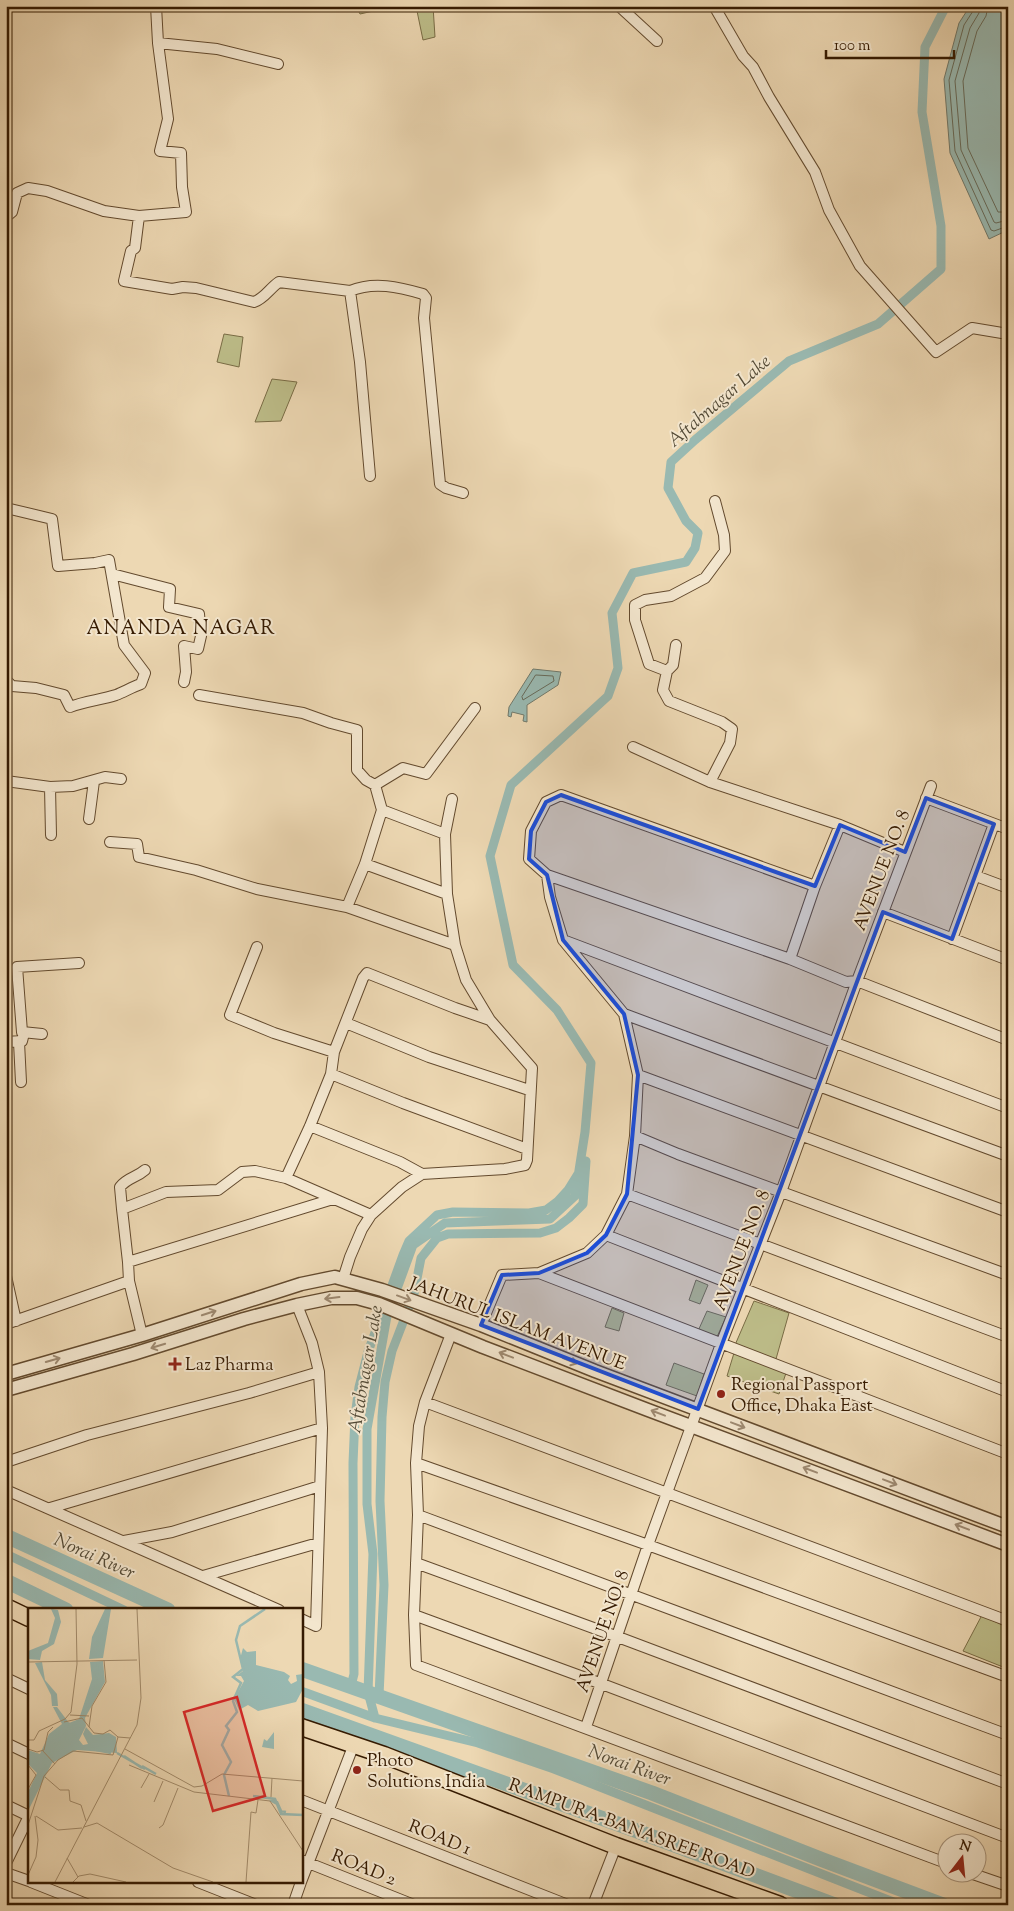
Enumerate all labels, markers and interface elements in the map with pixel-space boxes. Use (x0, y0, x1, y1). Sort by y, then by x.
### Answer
scale bar (826, 28, 954, 60)
text: 100 m (834, 36, 871, 57)
water label: Aftabnagar Lake (662, 349, 778, 455)
district label: ANANDA NAGAR (86, 615, 276, 644)
street label: AVENUE NO. 8 (848, 806, 918, 935)
street label: AVENUE NO. 8 (708, 1186, 778, 1315)
street label: JAHURUL ISLAM AVENUE (404, 1271, 629, 1378)
one-way arrow (324, 1293, 340, 1303)
one-way arrow (396, 1294, 412, 1303)
water label: Aftabnagar Lake (342, 1303, 391, 1436)
one-way arrow (200, 1308, 216, 1318)
one-way arrow (151, 1341, 167, 1351)
one-way arrow (499, 1350, 514, 1360)
place label: Laz Pharma (185, 1353, 274, 1379)
one-way arrow (45, 1355, 61, 1365)
one-way arrow (562, 1357, 577, 1366)
marker: Laz Pharma (169, 1358, 181, 1370)
place label: Regional Passport Office, Dhaka East (731, 1373, 873, 1420)
marker: Regional Passport Office, Dhaka East (715, 1388, 727, 1400)
one-way arrow (651, 1408, 666, 1418)
one-way arrow (730, 1421, 746, 1430)
one-way arrow (803, 1465, 818, 1474)
one-way arrow (882, 1478, 897, 1488)
one-way arrow (955, 1522, 970, 1531)
water label: Norai River (49, 1527, 139, 1587)
street label: AVENUE NO. 8 (571, 1567, 637, 1696)
inset map (28, 1608, 302, 1884)
water label: Norai River (584, 1739, 675, 1794)
place label: Photo Solutions India (367, 1749, 485, 1796)
marker: Photo Solutions India (351, 1764, 363, 1776)
street label: RAMPURA-BANASREE ROAD (504, 1773, 758, 1887)
street label: ROAD 1 (404, 1814, 475, 1863)
north arrow (936, 1834, 986, 1884)
text: N (957, 1836, 973, 1859)
street label: ROAD 2 (327, 1844, 400, 1894)

